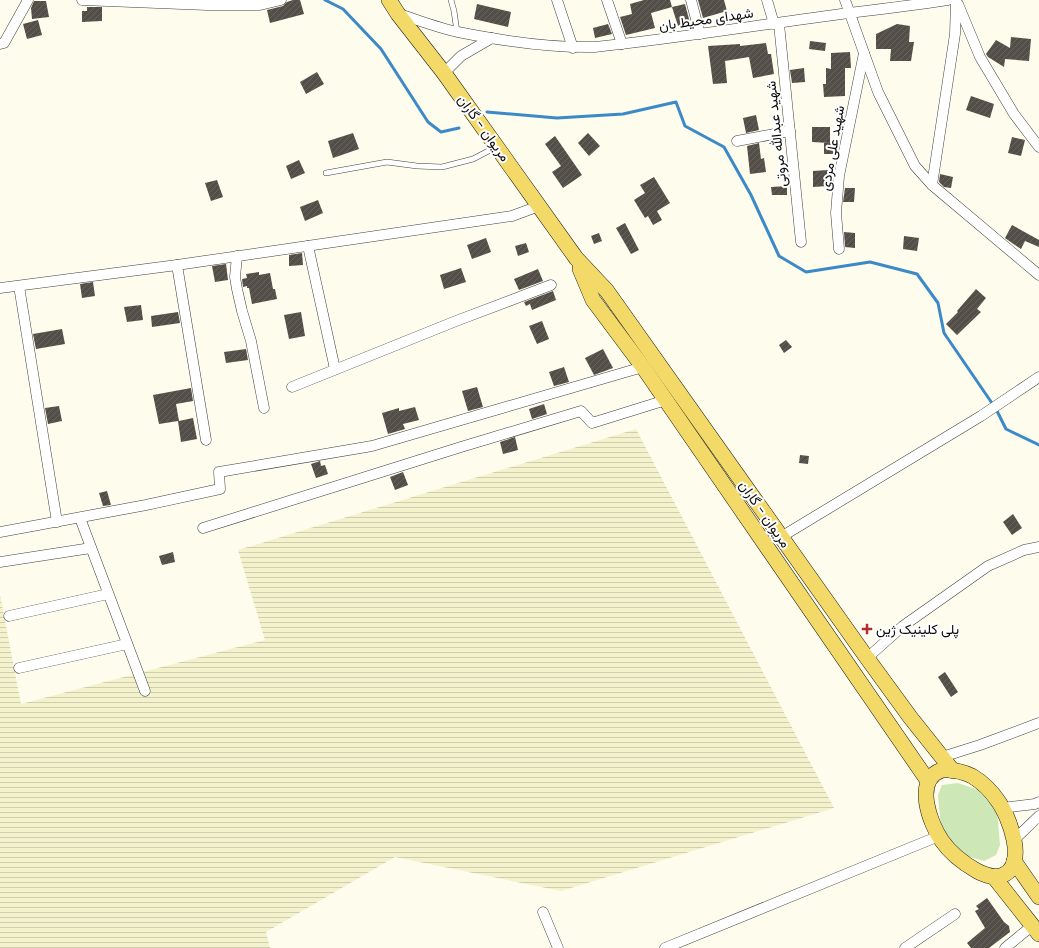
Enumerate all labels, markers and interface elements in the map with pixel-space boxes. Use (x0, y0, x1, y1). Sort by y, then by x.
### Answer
street label: شهدای محیط بان (658, 3, 754, 35)
street label: شهید عبدالله مروتی (761, 80, 791, 188)
street label: مریوان - گاران (454, 91, 514, 165)
street label: شهید علی مردی (816, 104, 848, 192)
street label: مریوان - گاران (735, 477, 795, 551)
place label: پلی کلینیک ژین (876, 620, 959, 639)
marker: پلی کلینیک ژین (861, 623, 873, 635)

